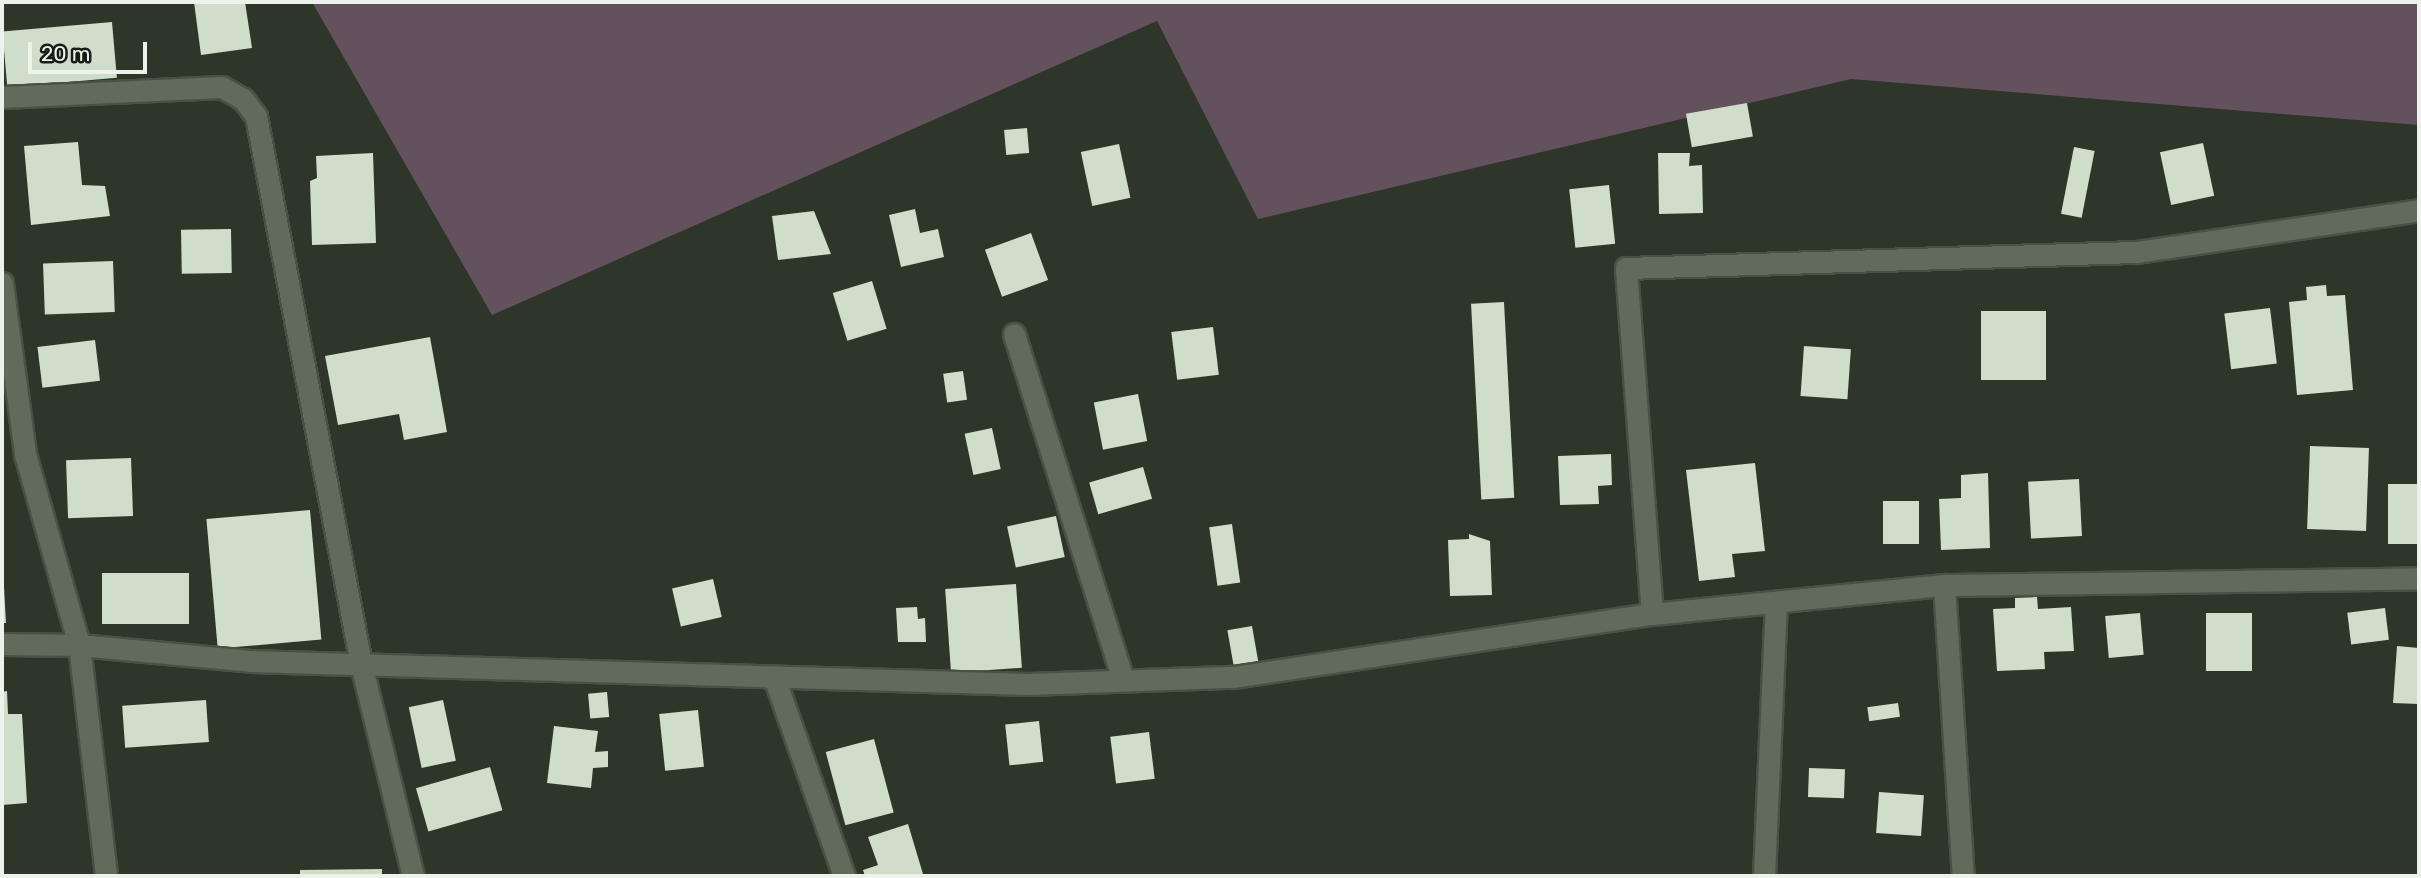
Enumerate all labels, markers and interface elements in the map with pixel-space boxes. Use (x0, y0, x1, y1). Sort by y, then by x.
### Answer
scale bar (32, 28, 150, 72)
text: 20 m (41, 41, 90, 66)

